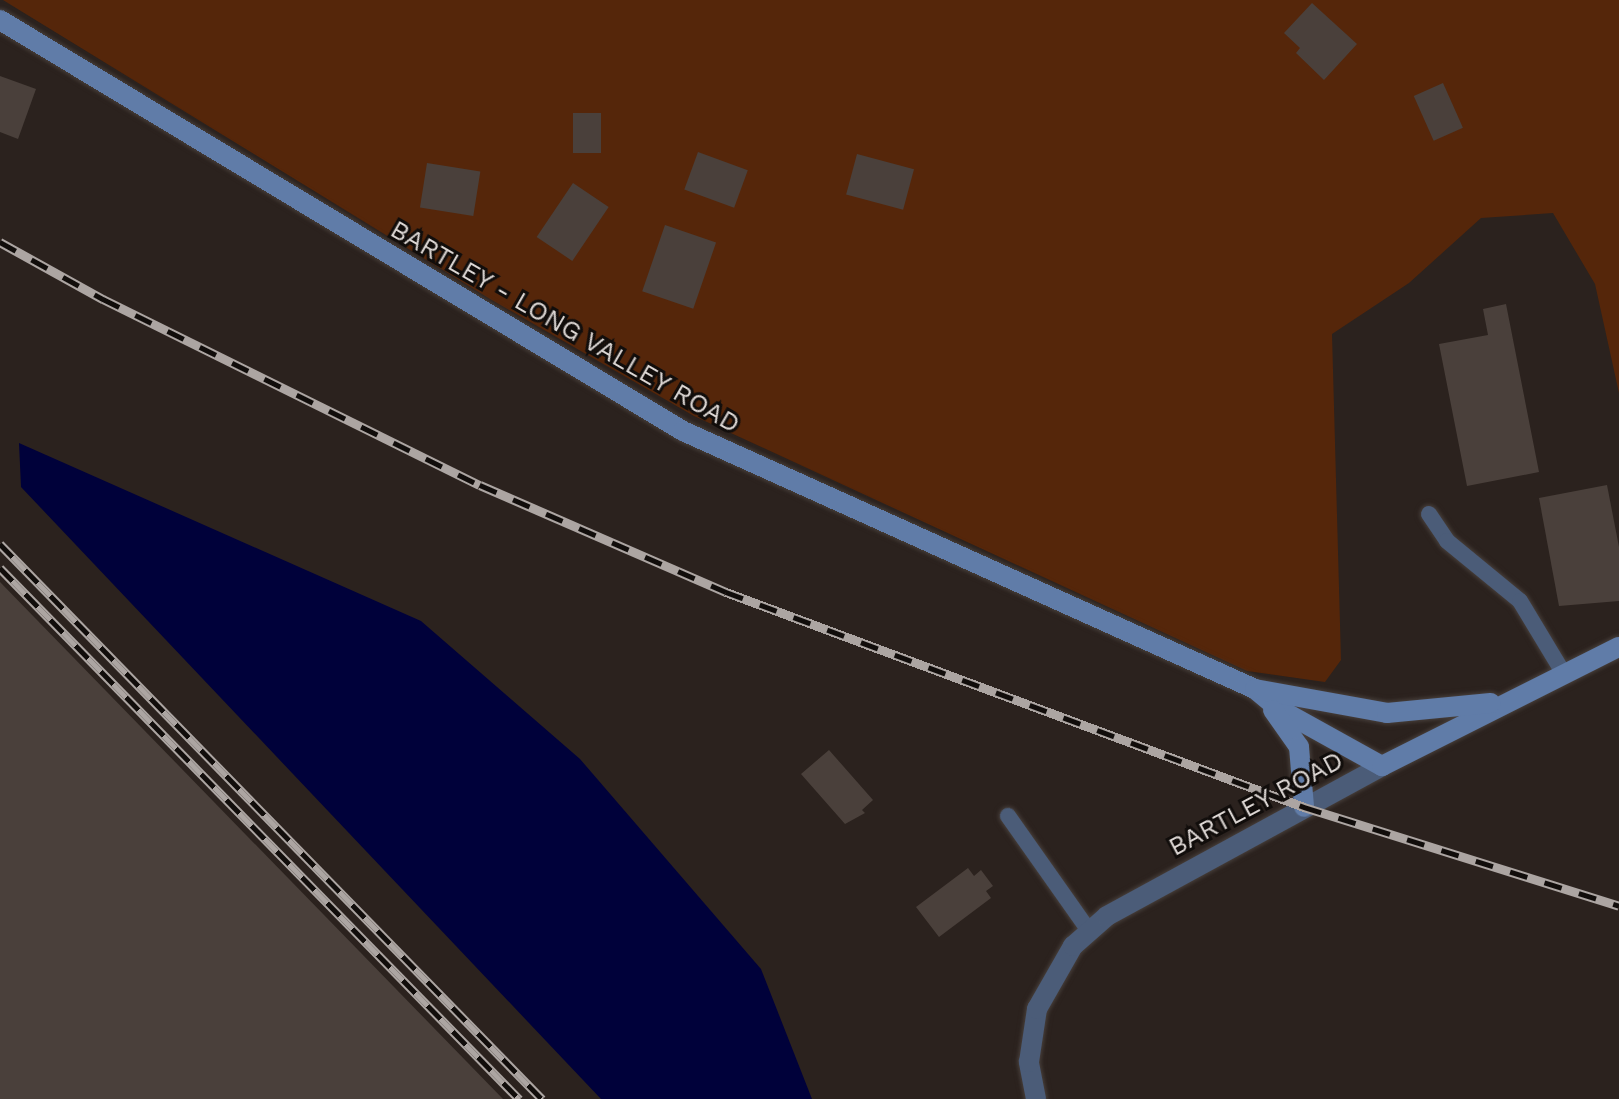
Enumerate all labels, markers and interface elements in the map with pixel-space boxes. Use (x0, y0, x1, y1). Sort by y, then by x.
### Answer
street label: BARTLEY - LONG VALLEY ROAD (383, 213, 747, 441)
street label: BARTLEY ROAD (1163, 745, 1349, 863)

